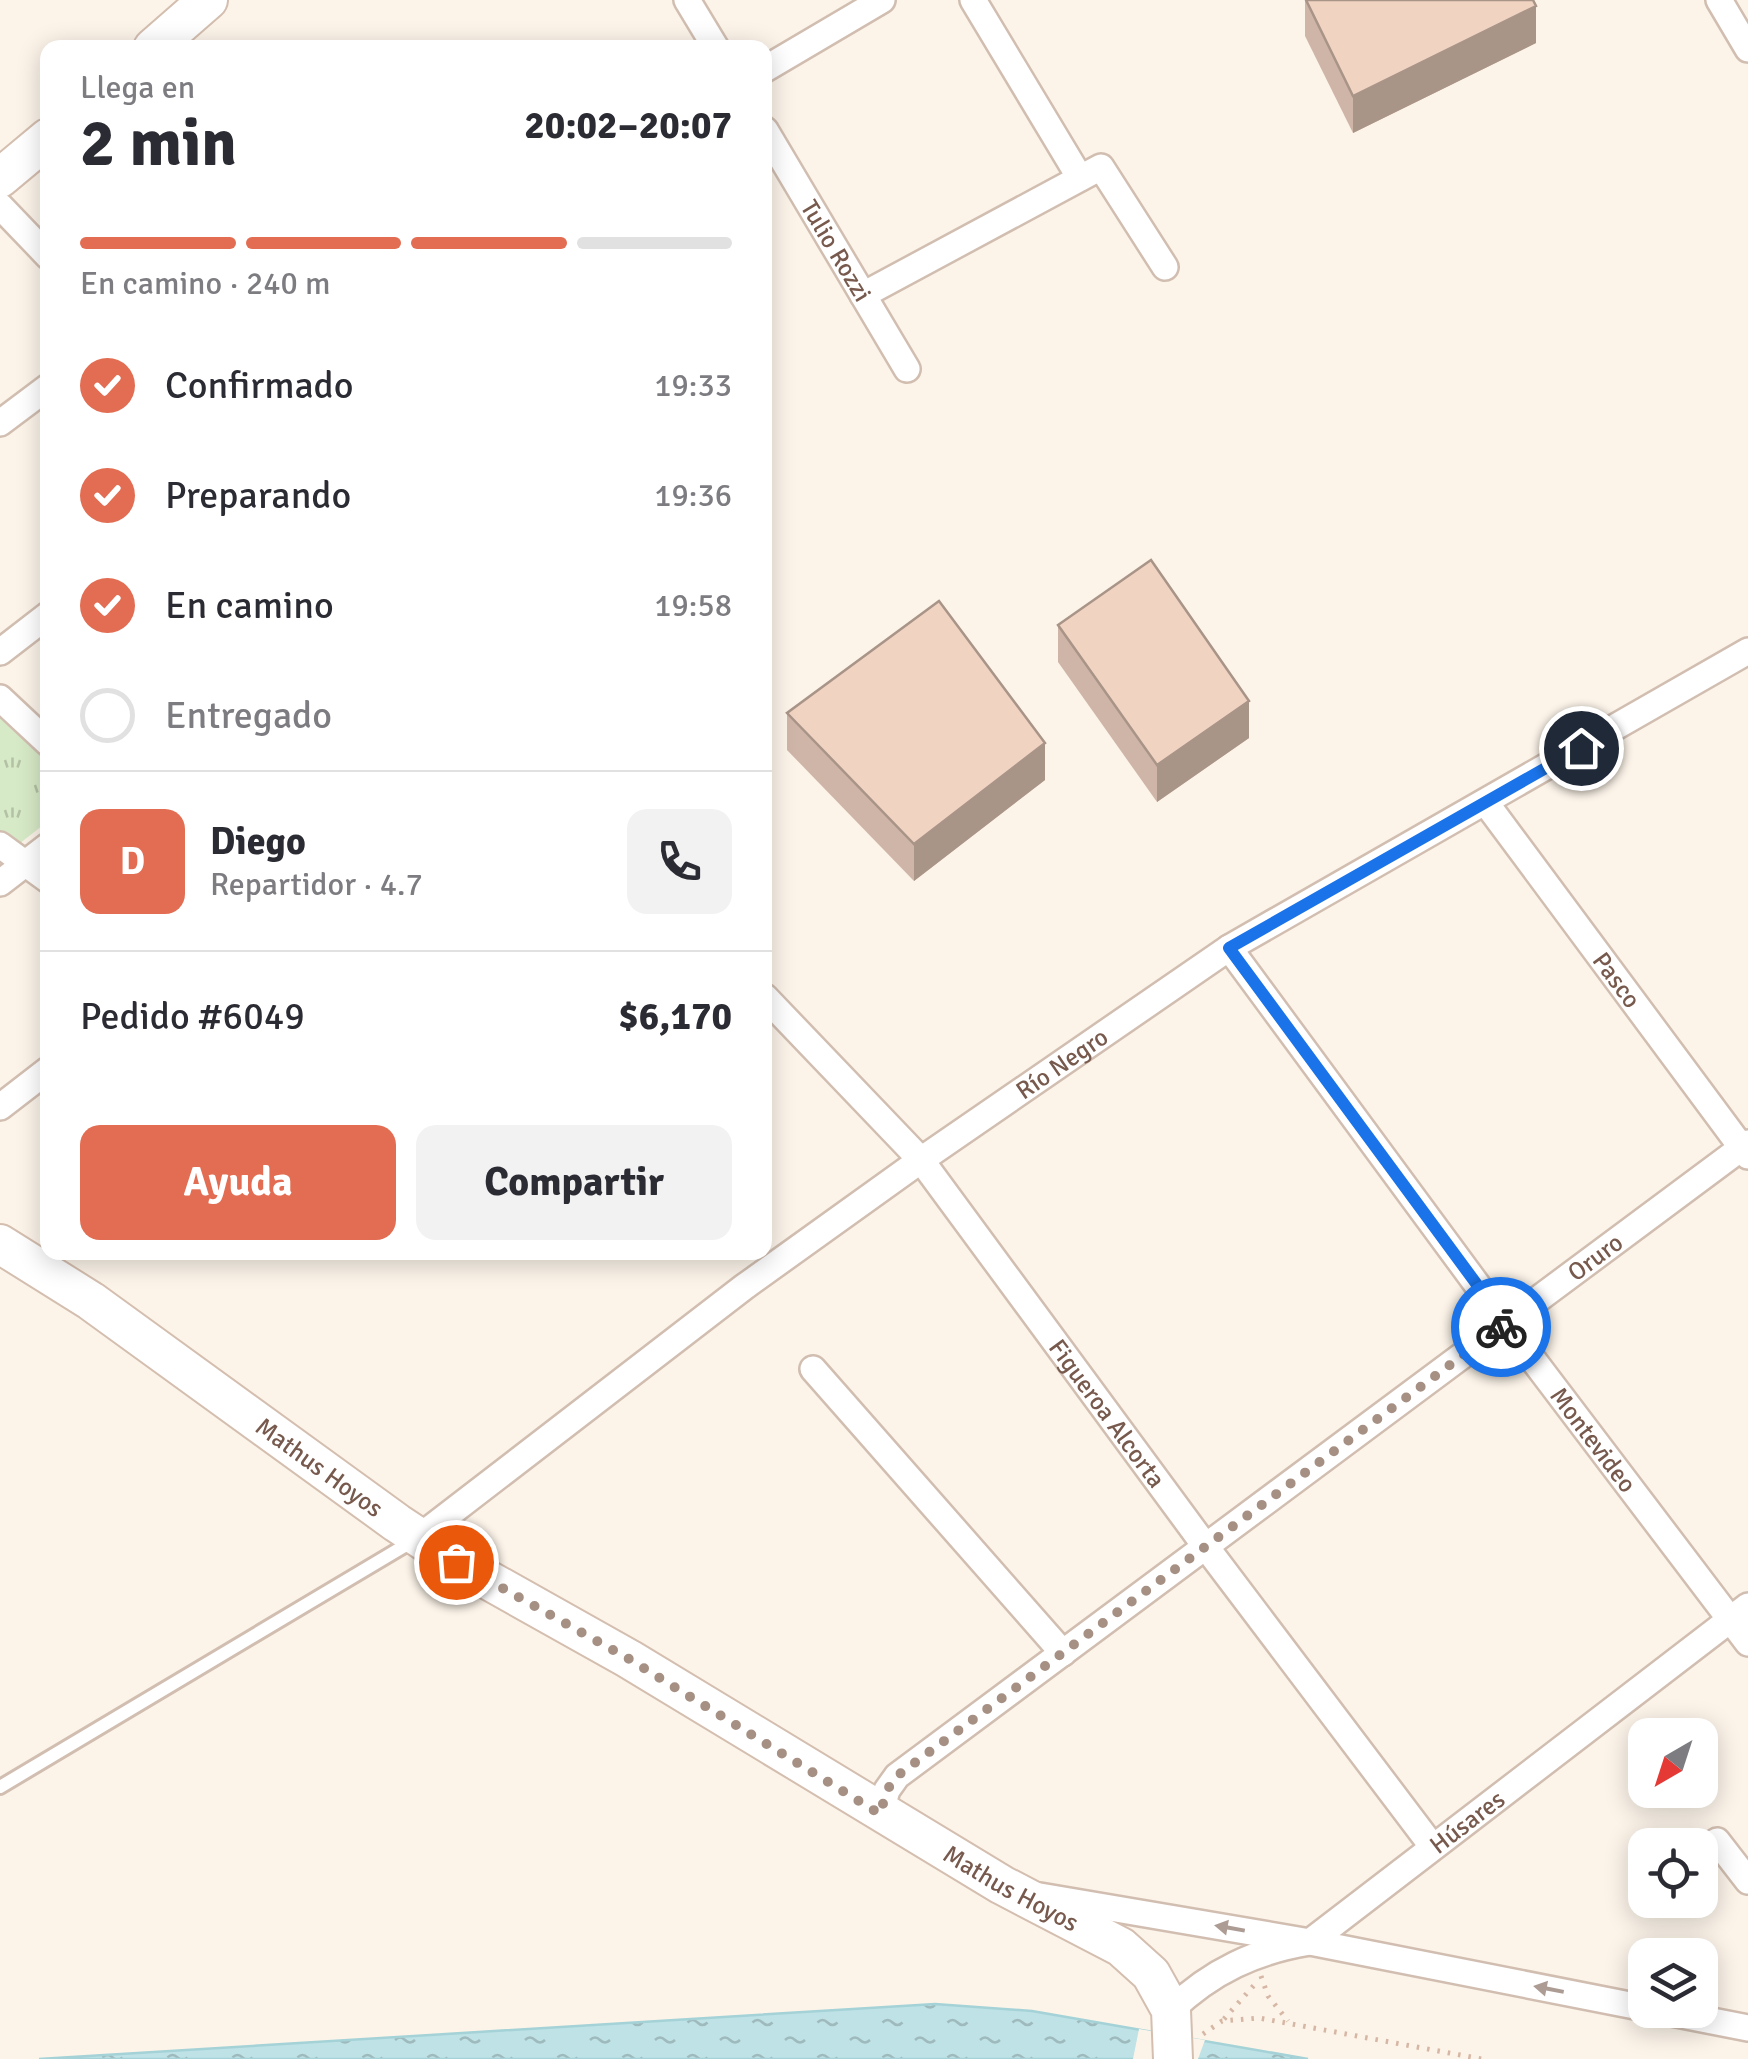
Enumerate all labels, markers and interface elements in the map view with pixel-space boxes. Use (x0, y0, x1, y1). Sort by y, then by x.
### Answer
text: Llega en (80, 68, 195, 107)
text: 20:02–20:07 (524, 102, 732, 149)
text: 2 min (80, 104, 237, 184)
street label: Tulio Rozzi (794, 194, 879, 307)
text: En camino · 240 m (80, 264, 330, 303)
icon: check (80, 358, 135, 413)
text: Confirmado (165, 362, 354, 409)
text: 19:33 (654, 366, 732, 405)
icon: check (80, 468, 135, 523)
text: Preparando (165, 472, 351, 519)
text: 19:36 (654, 476, 732, 515)
icon: check (80, 578, 135, 633)
text: En camino (165, 582, 334, 629)
text: 19:58 (654, 586, 732, 625)
text: Entregado (165, 692, 332, 739)
pin (1539, 706, 1624, 791)
icon: home (1554, 721, 1609, 776)
button: phone (627, 809, 732, 914)
text: Diego (210, 818, 306, 865)
text: D (120, 838, 145, 885)
text: Repartidor · 4.7 (210, 865, 423, 904)
street label: Pasco (1586, 946, 1648, 1014)
text: Pedido #6049 (80, 993, 305, 1040)
text: $6,170 (618, 993, 732, 1040)
street label: Río Negro (1010, 1021, 1114, 1106)
button: Ayuda (80, 1125, 396, 1240)
button: Compartir (416, 1125, 732, 1240)
street label: Oruro (1561, 1226, 1629, 1288)
courier (1451, 1277, 1551, 1377)
icon: bike (1474, 1300, 1529, 1355)
street label: Figueroa Alcorta (1042, 1333, 1172, 1494)
street label: Montevideo (1544, 1381, 1644, 1498)
street label: Mathus Hoyos (250, 1410, 390, 1524)
pin (414, 1520, 499, 1605)
icon: bag (429, 1535, 484, 1590)
north arrow (1628, 1718, 1718, 1808)
map controls (1628, 1718, 1718, 2028)
street label: Húsares (1423, 1783, 1511, 1860)
button: locate (1628, 1828, 1718, 1918)
street label: Mathus Hoyos (938, 1838, 1084, 1938)
one-way arrow (1214, 1920, 1245, 1935)
button: layers (1628, 1938, 1718, 2028)
one-way arrow (1533, 1981, 1564, 1996)

